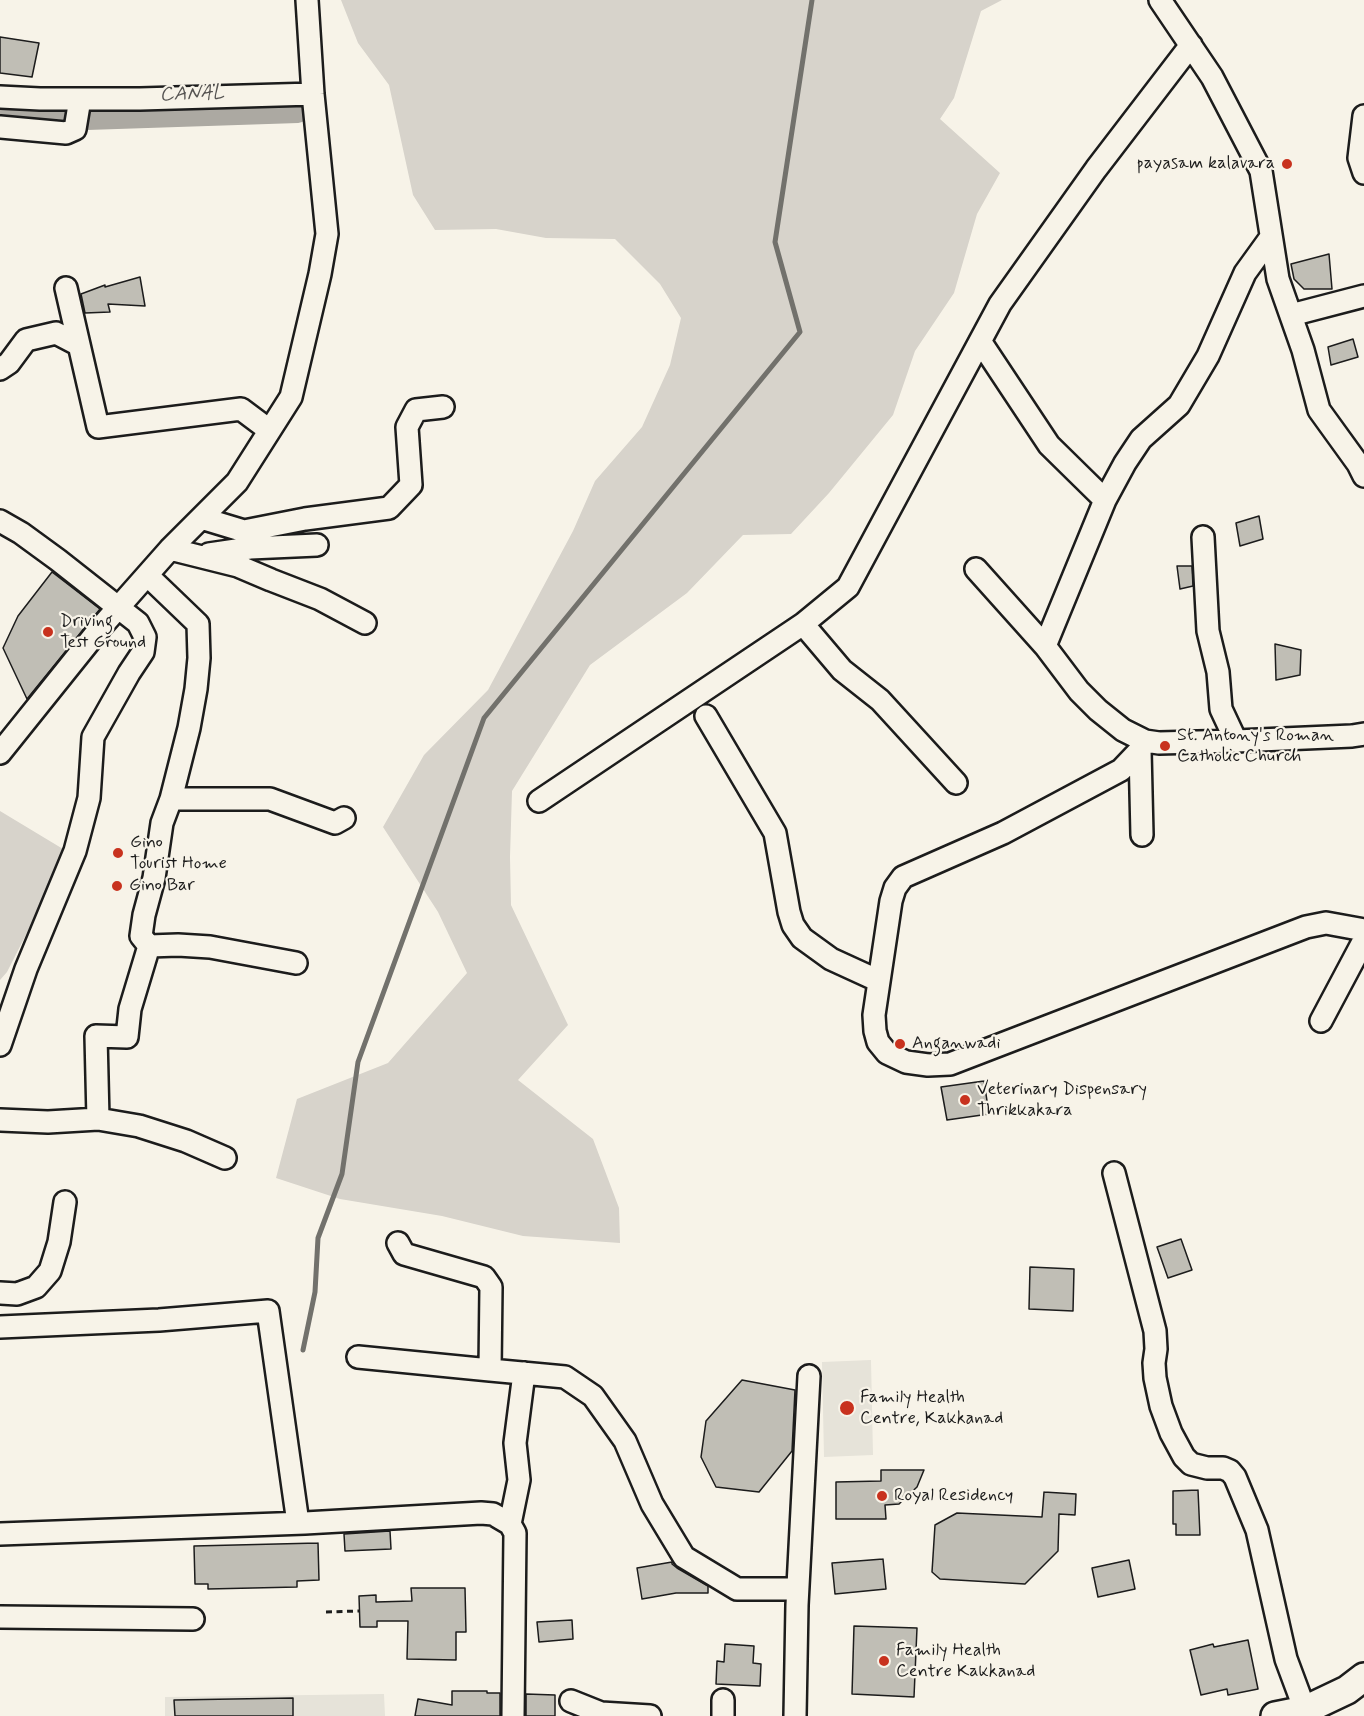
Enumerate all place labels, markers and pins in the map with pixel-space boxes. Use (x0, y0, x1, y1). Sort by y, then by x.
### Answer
place label: payasam kalavara (1137, 153, 1275, 175)
marker: payasam kalavara (1280, 157, 1294, 171)
place label: Driving Test Ground (60, 611, 146, 654)
marker: Driving Test Ground (41, 625, 55, 639)
place label: St. Antony's Roman Catholic Church (1177, 725, 1334, 768)
marker: St. Antony's Roman Catholic Church (1158, 739, 1172, 753)
place label: Gino Tourist Home (130, 832, 227, 874)
marker: Gino Tourist Home (111, 846, 125, 860)
place label: Gino Bar (129, 875, 195, 897)
marker: Gino Bar (110, 879, 124, 893)
place label: Anganwadi (912, 1033, 1000, 1055)
marker: Anganwadi (893, 1037, 907, 1051)
place label: Veterinary Dispensary Thrikkakara (977, 1079, 1147, 1122)
marker: Veterinary Dispensary Thrikkakara (958, 1093, 972, 1107)
place label: Family Health Centre, Kakkanad (860, 1387, 1003, 1430)
marker: Family Health Centre, Kakkanad (838, 1399, 856, 1417)
place label: Royal Residency (894, 1485, 1013, 1507)
marker: Royal Residency (875, 1489, 889, 1503)
place label: Family Health Centre Kakkanad (896, 1640, 1035, 1682)
marker: Family Health Centre Kakkanad (877, 1654, 891, 1668)

